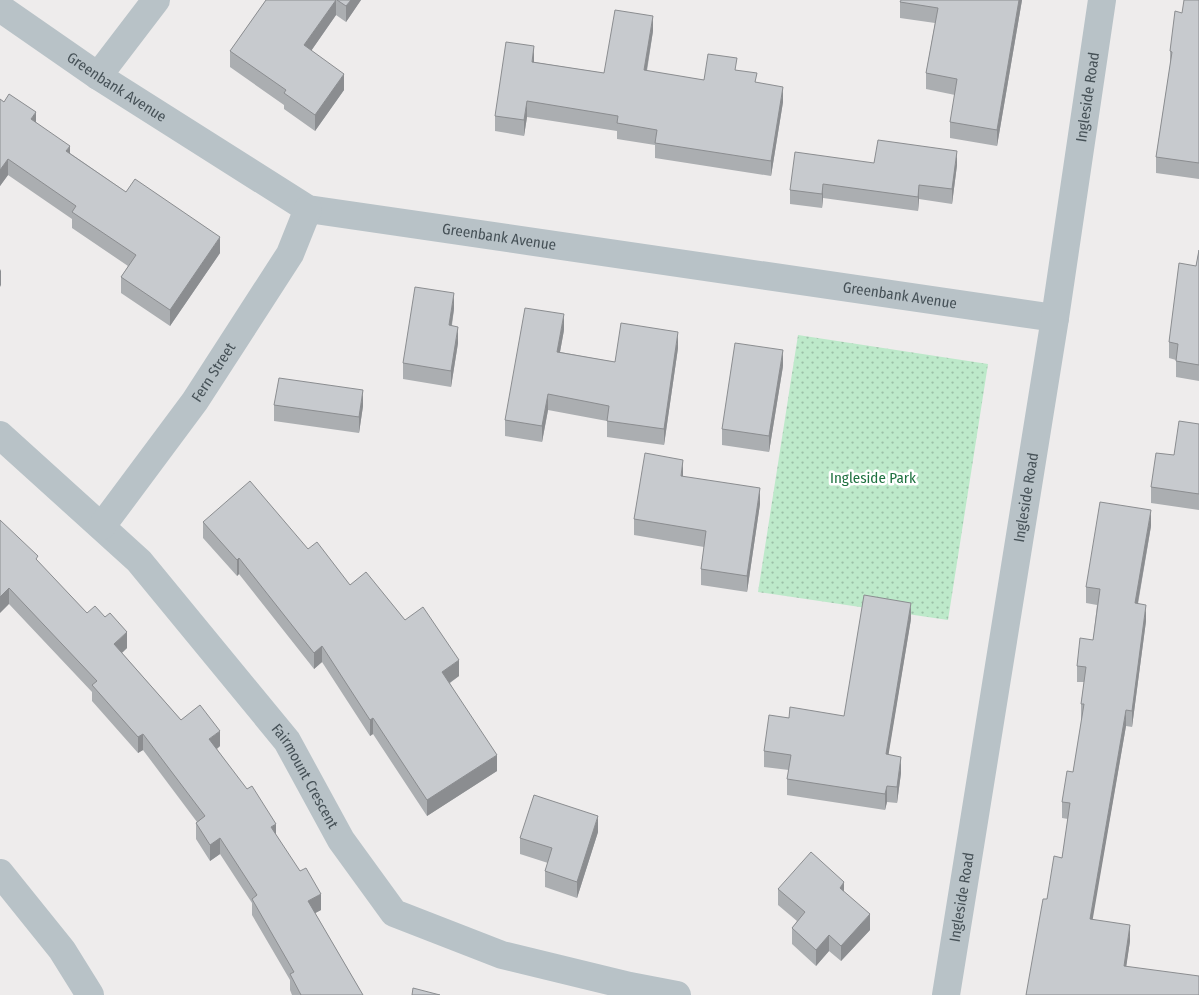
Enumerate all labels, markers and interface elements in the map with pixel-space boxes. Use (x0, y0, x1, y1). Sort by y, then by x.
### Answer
street label: Greenbank Avenue (63, 48, 170, 126)
street label: Ingleside Road (1072, 51, 1103, 143)
street label: Greenbank Avenue (441, 220, 557, 254)
street label: Greenbank Avenue (842, 278, 958, 313)
street label: Fern Street (188, 339, 239, 405)
street label: Ingleside Road (1010, 451, 1042, 544)
park label: Ingleside Park (830, 469, 916, 487)
street label: Fairmount Crescent (268, 720, 342, 832)
street label: Ingleside Road (946, 851, 978, 943)

